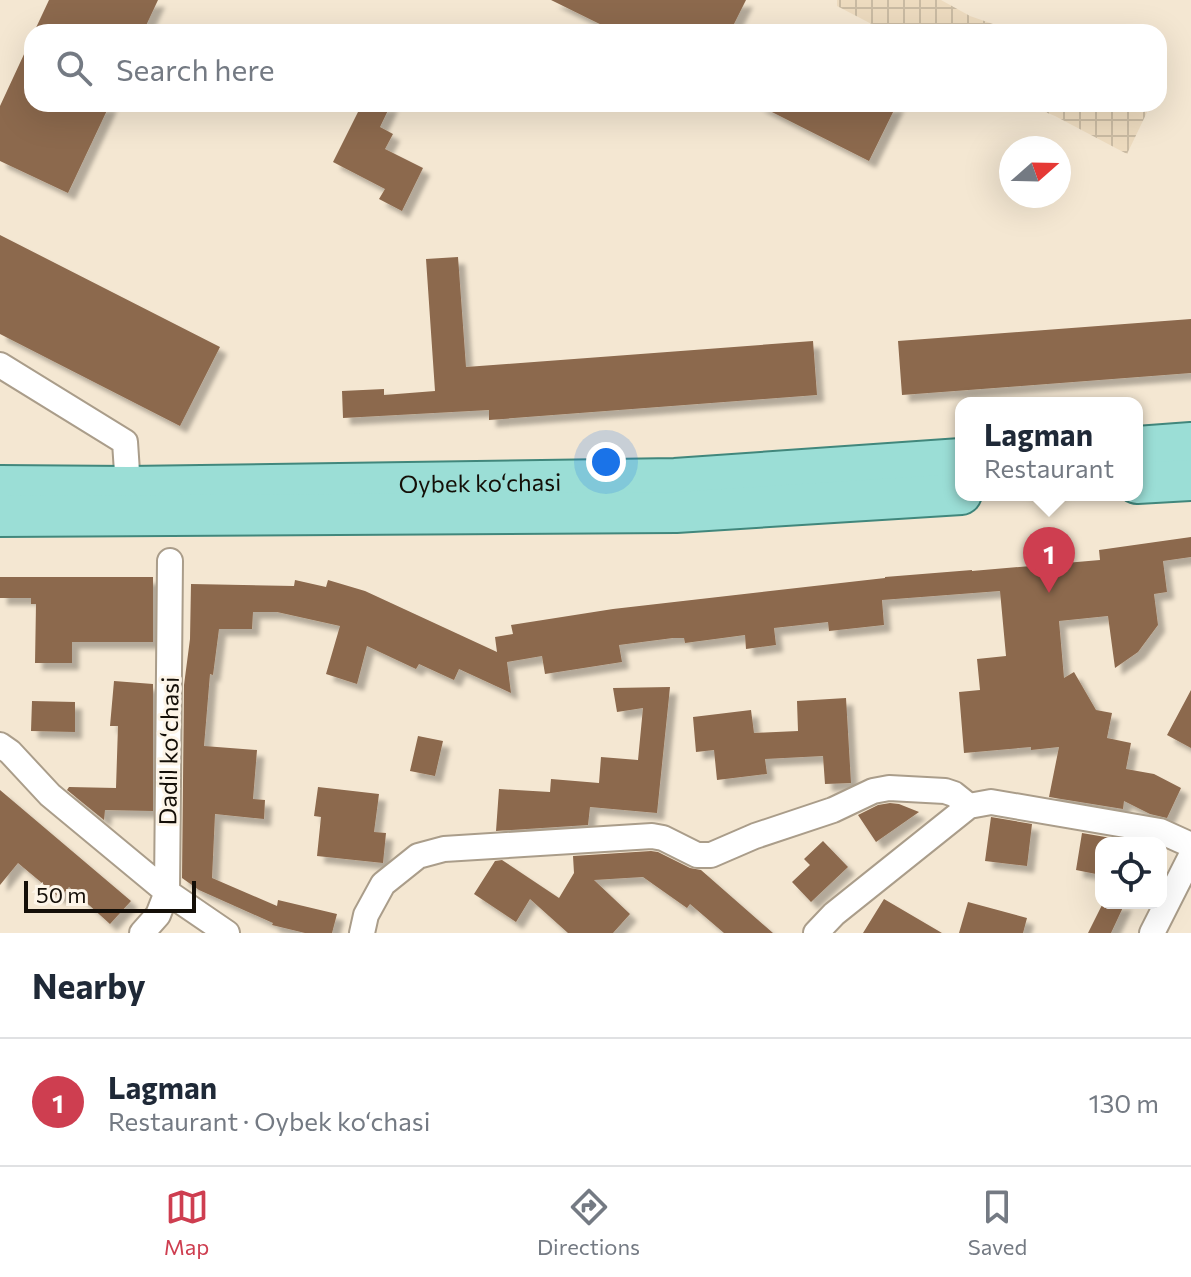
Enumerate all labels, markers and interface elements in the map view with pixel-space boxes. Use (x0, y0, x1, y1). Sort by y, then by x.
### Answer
search box (24, 24, 1167, 112)
icon: search (52, 46, 96, 90)
text: Search here (116, 50, 275, 87)
north arrow (999, 136, 1071, 208)
popup (955, 397, 1143, 501)
text: Lagman (984, 415, 1093, 452)
your location (586, 442, 626, 482)
text: Restaurant (984, 452, 1114, 483)
street label: Oybek ko‘chasi (398, 466, 562, 498)
pin: 1 (1023, 527, 1075, 593)
street label: Dadil koʻchasi (152, 676, 184, 826)
map controls (1095, 837, 1167, 909)
button: locate (1095, 837, 1167, 909)
scale bar (24, 877, 196, 913)
text: 50 m (36, 881, 86, 908)
text: Nearby (32, 964, 146, 1006)
text: Lagman (108, 1068, 217, 1105)
text: 1 (52, 1087, 64, 1118)
text: 130 m (1088, 1087, 1159, 1118)
text: Restaurant · Oybek ko‘chasi (108, 1105, 430, 1136)
tab: Map (164, 1185, 209, 1260)
tab: Directions (537, 1185, 640, 1260)
tab: Saved (968, 1185, 1027, 1260)

